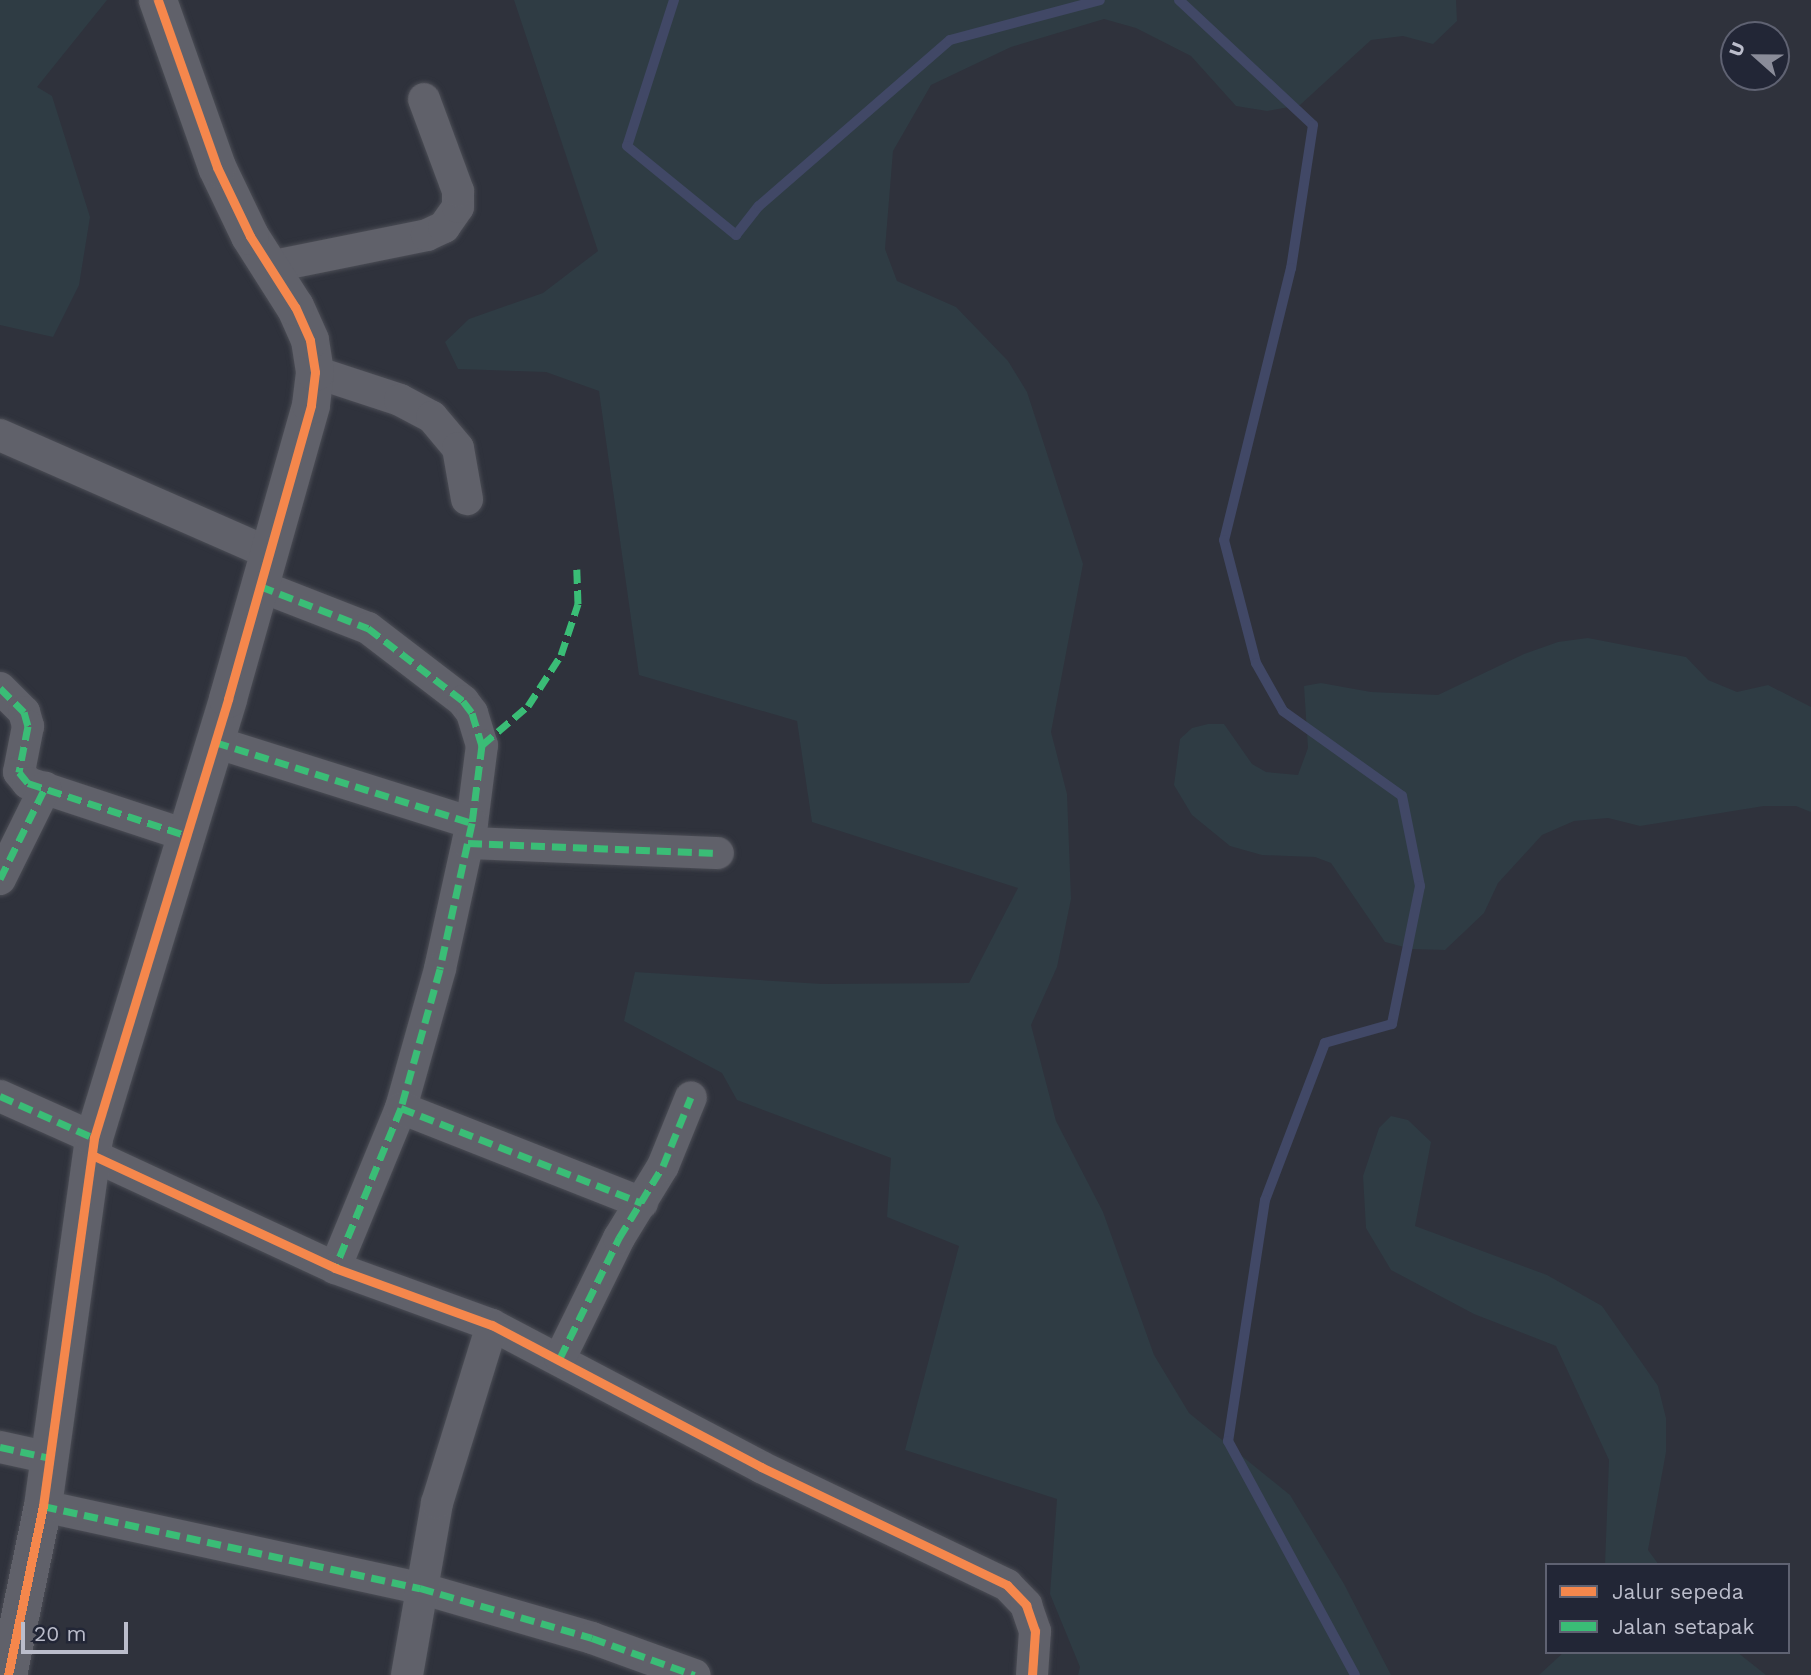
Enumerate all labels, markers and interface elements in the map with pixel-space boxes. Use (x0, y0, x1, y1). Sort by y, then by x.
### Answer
north arrow (1720, 21, 1790, 91)
text: U (1724, 39, 1750, 59)
legend (1545, 1563, 1790, 1654)
text: Jalur sepeda (1612, 1579, 1744, 1604)
scale bar (24, 1608, 131, 1652)
text: Jalan setapak (1612, 1614, 1754, 1639)
text: 20 m (34, 1621, 86, 1646)

